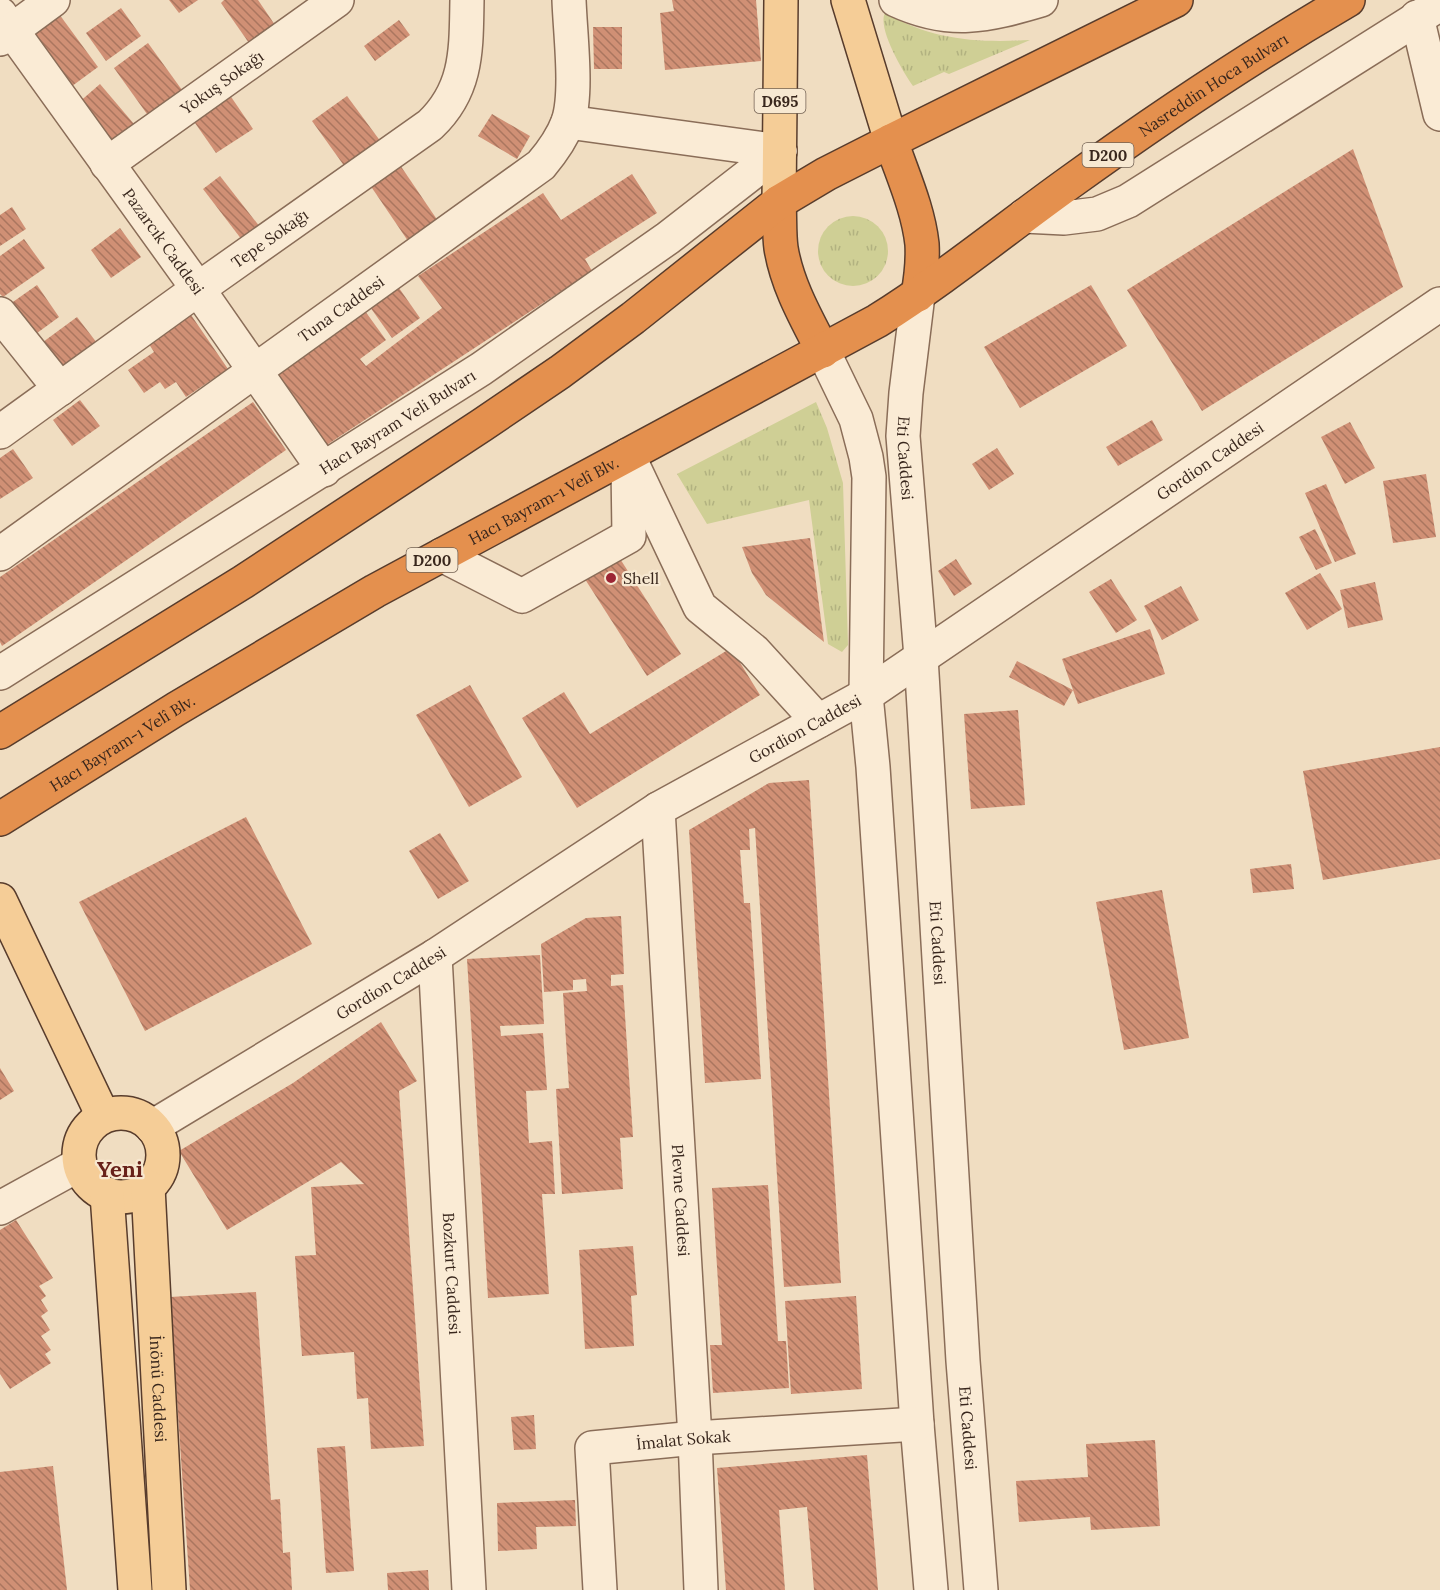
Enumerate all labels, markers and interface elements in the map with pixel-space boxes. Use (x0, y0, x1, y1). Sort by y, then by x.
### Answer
street label: Nasreddin Hoca Bulvarı (1135, 28, 1292, 141)
street label: Yokuş Sokağı (176, 46, 267, 119)
road number: D695 (754, 89, 806, 113)
road number: D200 (1082, 143, 1134, 167)
street label: Pazarcık Caddesi (119, 184, 209, 298)
street label: Tepe Sokağı (227, 204, 312, 272)
street label: Tuna Caddesi (294, 271, 388, 346)
street label: Hacı Bayram Veli Bulvarı (315, 365, 479, 479)
street label: Eti Caddesi (893, 416, 918, 501)
street label: Gordion Caddesi (1153, 417, 1267, 504)
street label: Hacı Bayram-ı Velî Blv. (465, 452, 622, 549)
road number: D200 (406, 548, 458, 572)
place label: Shell (623, 568, 659, 588)
marker: Shell (604, 571, 618, 585)
street label: Hacı Bayram-ı Velî Blv. (46, 690, 198, 796)
street label: Gordion Caddesi (745, 690, 864, 767)
street label: Eti Caddesi (926, 900, 951, 985)
street label: Gordion Caddesi (332, 942, 450, 1024)
street label: Plevne Caddesi (668, 1144, 694, 1257)
district label: Yeni (97, 1155, 143, 1183)
street label: Bozkurt Caddesi (439, 1212, 465, 1335)
street label: İnönü Caddesi (146, 1335, 171, 1443)
street label: Eti Caddesi (955, 1385, 982, 1471)
street label: İmalat Sokak (635, 1426, 732, 1454)

